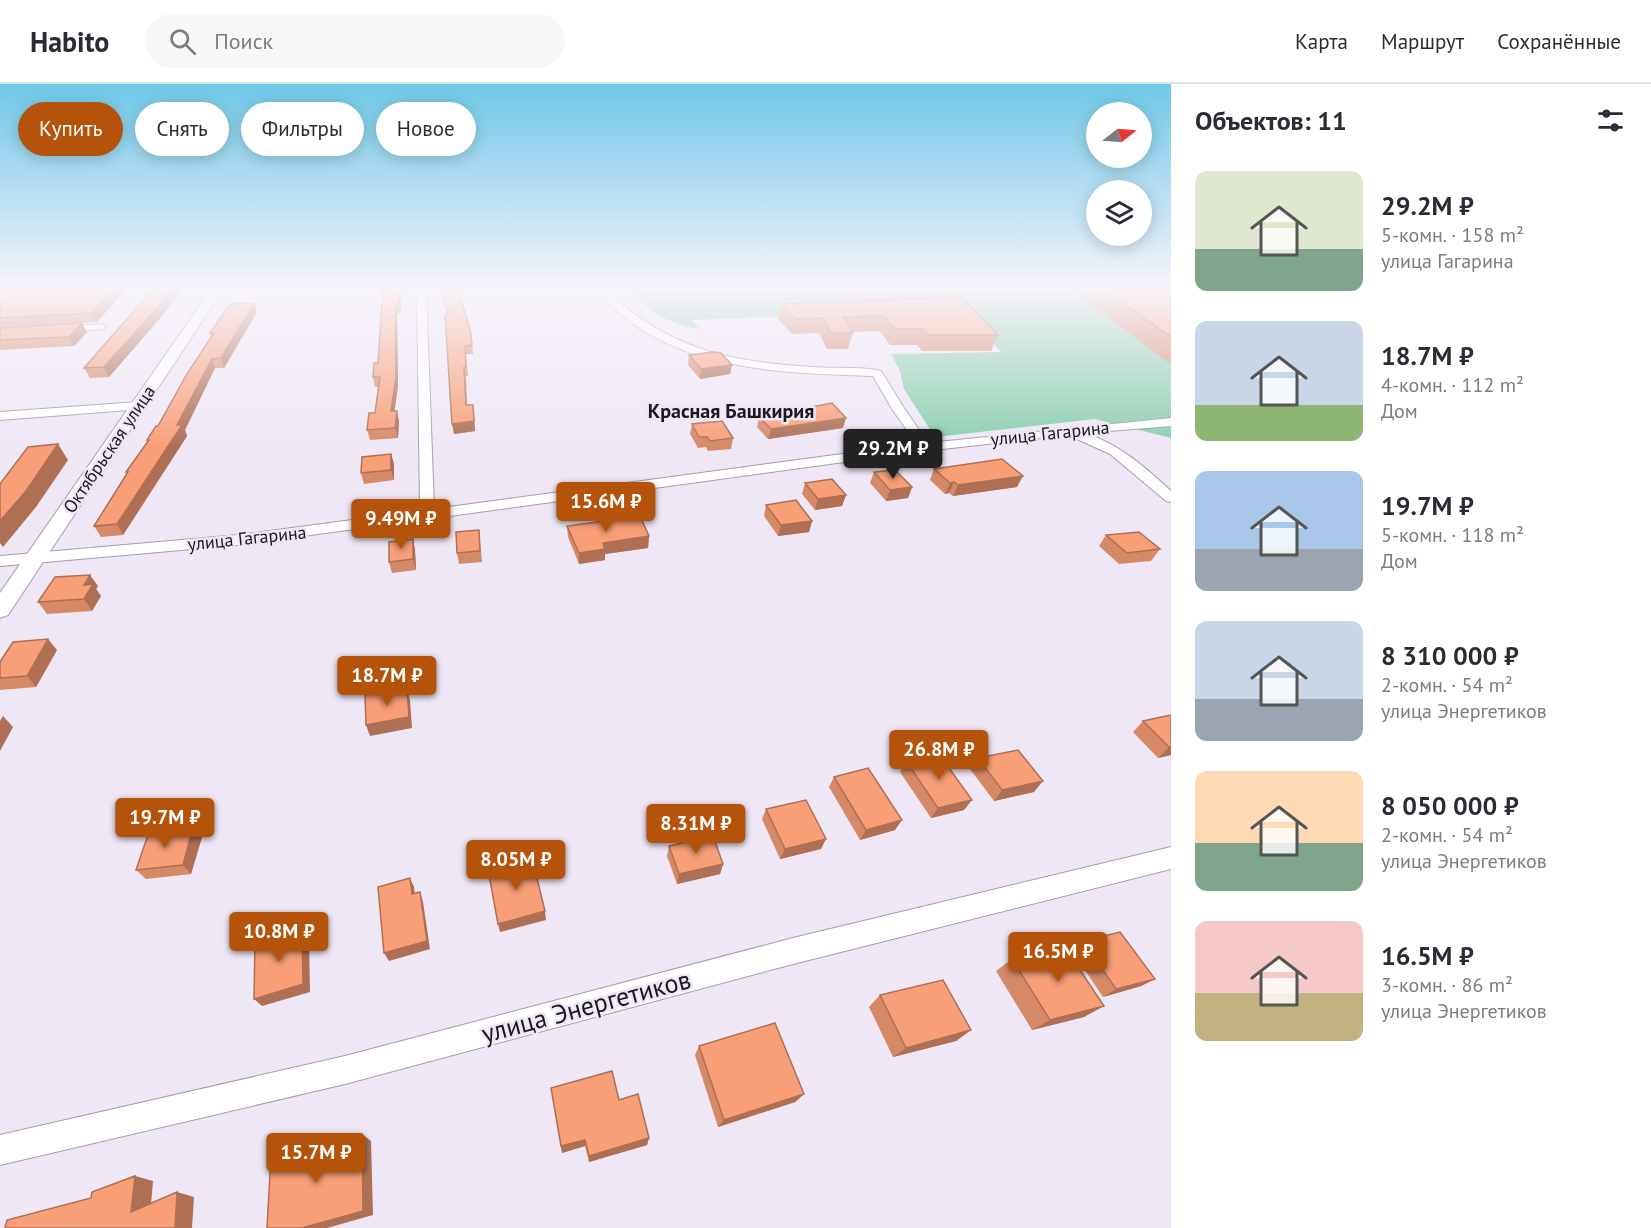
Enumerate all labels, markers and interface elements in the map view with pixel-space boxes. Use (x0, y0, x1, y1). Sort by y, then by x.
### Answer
search box (145, 14, 565, 68)
text: Habito (30, 23, 109, 60)
icon: search (166, 25, 199, 58)
text: Поиск (214, 27, 273, 55)
text: Карта (1295, 28, 1348, 55)
text: Маршрут (1381, 28, 1464, 55)
text: Сохранённые (1497, 28, 1621, 55)
chip: Купить (18, 102, 123, 156)
chip: Снять (135, 102, 229, 156)
chip: Фильтры (241, 102, 364, 156)
chip: Новое (376, 102, 476, 156)
north arrow (1086, 102, 1152, 168)
map controls (1086, 102, 1152, 246)
text: Объектов: 11 (1195, 104, 1347, 137)
icon: filters (1594, 104, 1627, 137)
button: layers (1086, 180, 1152, 246)
text: 29.2M ₽ (1381, 189, 1474, 222)
icon: home (1243, 195, 1315, 267)
text: 5-комн. · 158 m² (1381, 222, 1524, 248)
text: улица Гагарина (1381, 248, 1514, 274)
text: 18.7M ₽ (1381, 339, 1474, 372)
icon: home (1243, 345, 1315, 417)
text: 4-комн. · 112 m² (1381, 372, 1524, 398)
street label: Октябрьская улица (58, 381, 160, 517)
district label: Красная Башкирия (648, 398, 814, 424)
text: Дом (1381, 398, 1418, 424)
street label: улица Гагарина (989, 415, 1111, 451)
pin: 29.2M ₽ (838, 429, 948, 480)
text: 29.2M ₽ (857, 435, 929, 461)
pin: 15.6M ₽ (551, 482, 661, 533)
text: 15.6M ₽ (570, 488, 642, 514)
text: 19.7M ₽ (1381, 489, 1474, 522)
icon: home (1243, 495, 1315, 567)
pin: 9.49M ₽ (346, 499, 456, 550)
text: 9.49M ₽ (365, 505, 437, 531)
street label: улица Гагарина (186, 520, 308, 556)
text: 5-комн. · 118 m² (1381, 522, 1524, 548)
text: Дом (1381, 548, 1418, 574)
text: 8 310 000 ₽ (1381, 639, 1519, 672)
icon: home (1243, 645, 1315, 717)
pin: 18.7M ₽ (332, 656, 442, 707)
text: 18.7M ₽ (351, 662, 423, 688)
text: 2-комн. · 54 m² (1381, 672, 1513, 698)
text: улица Энергетиков (1381, 698, 1547, 724)
pin: 26.8M ₽ (884, 730, 994, 781)
text: 26.8M ₽ (903, 736, 975, 762)
text: 8 050 000 ₽ (1381, 789, 1519, 822)
icon: home (1243, 795, 1315, 867)
pin: 19.7M ₽ (110, 798, 220, 849)
text: 19.7M ₽ (129, 804, 201, 830)
pin: 8.31M ₽ (641, 804, 751, 855)
text: 8.31M ₽ (660, 810, 732, 836)
text: 2-комн. · 54 m² (1381, 822, 1513, 848)
pin: 8.05M ₽ (461, 840, 571, 891)
text: 8.05M ₽ (480, 846, 552, 872)
text: улица Энергетиков (1381, 848, 1547, 874)
pin: 10.8M ₽ (224, 912, 334, 963)
text: 10.8M ₽ (243, 918, 315, 944)
pin: 16.5M ₽ (1003, 932, 1113, 983)
text: 16.5M ₽ (1022, 938, 1094, 964)
text: 16.5M ₽ (1381, 939, 1474, 972)
icon: home (1243, 945, 1315, 1017)
street label: улица Энергетиков (478, 962, 694, 1050)
text: 3-комн. · 86 m² (1381, 972, 1513, 998)
text: улица Энергетиков (1381, 998, 1547, 1024)
pin: 15.7M ₽ (261, 1133, 371, 1184)
text: 15.7M ₽ (280, 1139, 352, 1165)

